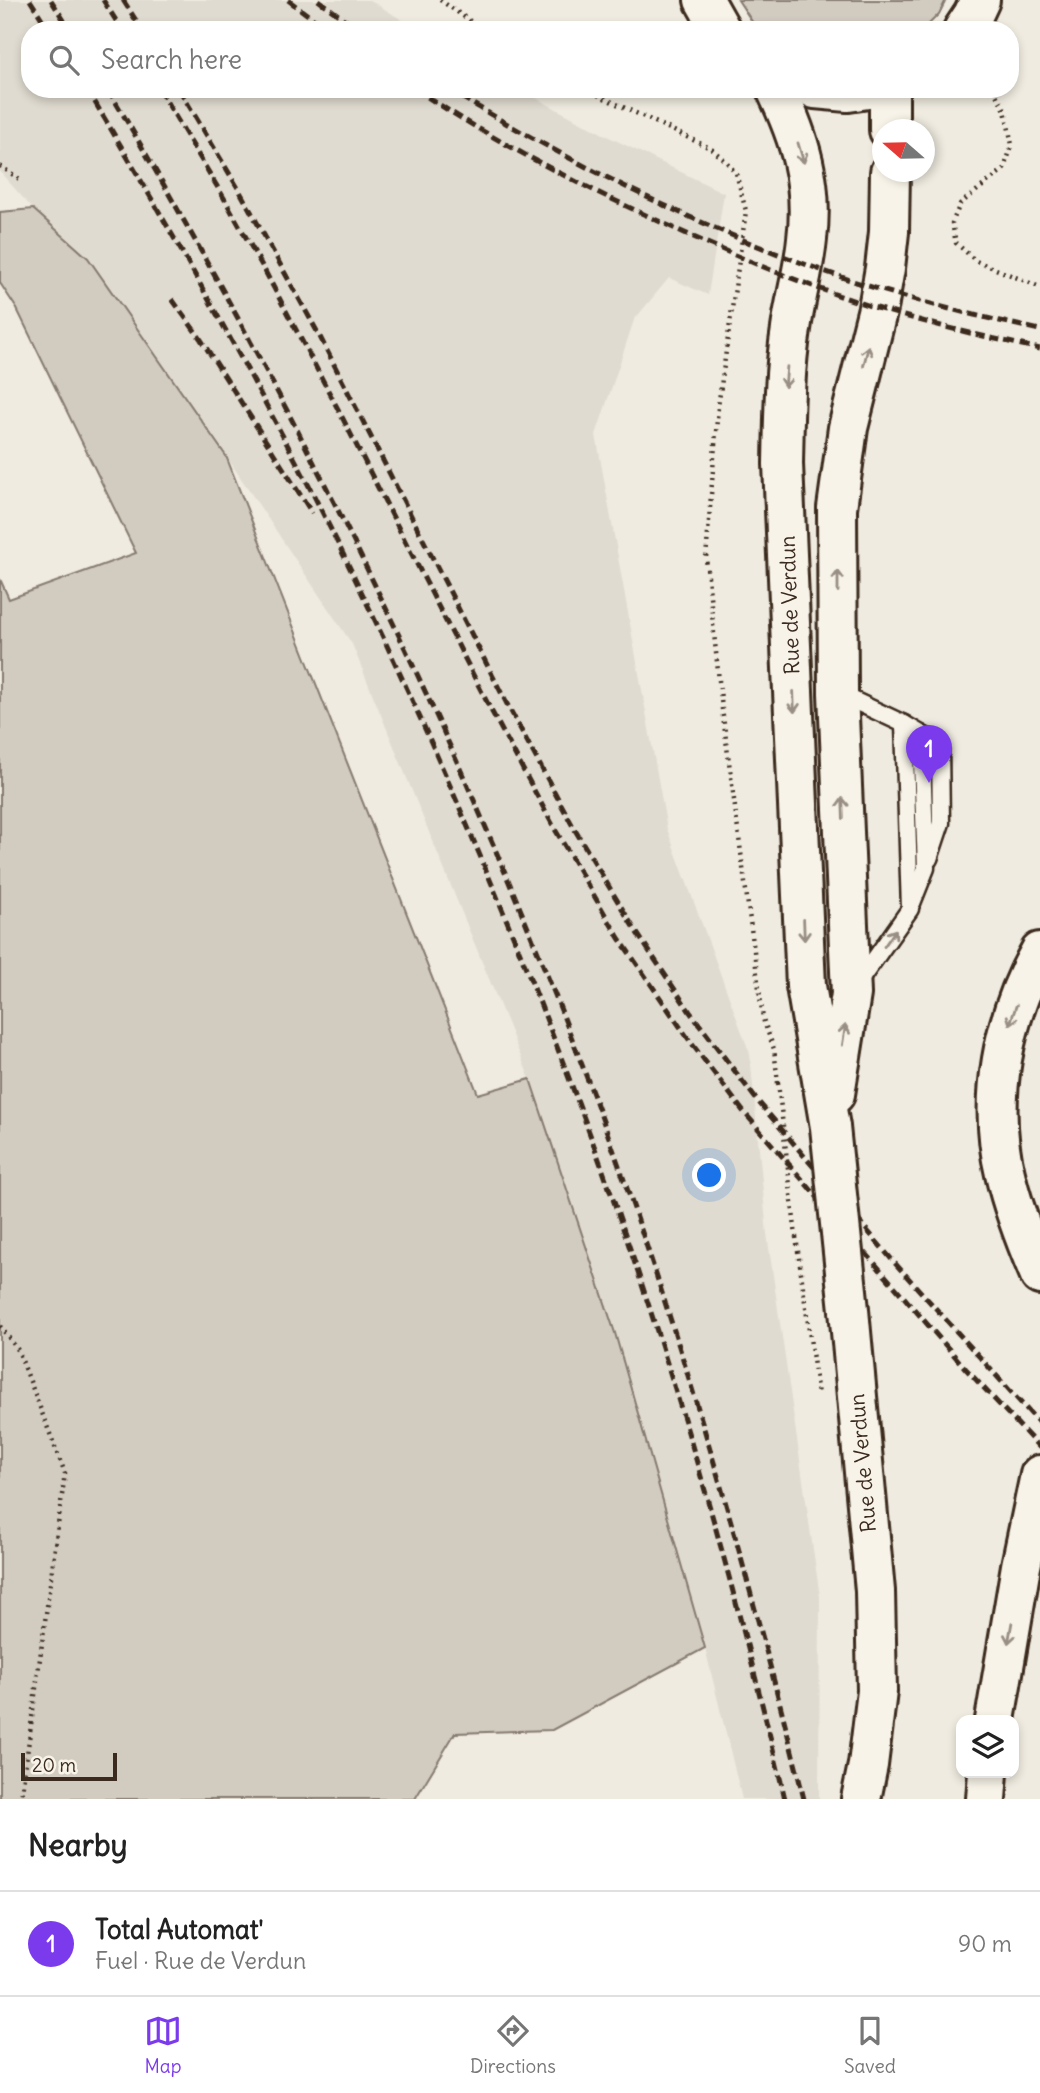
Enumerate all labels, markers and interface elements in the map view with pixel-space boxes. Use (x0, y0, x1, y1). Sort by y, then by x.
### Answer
search box (21, 21, 1019, 98)
icon: search (45, 41, 83, 79)
text: Search here (101, 43, 242, 76)
north arrow (872, 119, 935, 182)
one-way arrow (796, 141, 809, 163)
one-way arrow (859, 345, 873, 368)
one-way arrow (779, 365, 792, 388)
street label: Rue de Verdun (774, 535, 805, 675)
one-way arrow (831, 570, 845, 593)
one-way arrow (787, 691, 800, 714)
pin: 1 (906, 725, 952, 783)
one-way arrow (836, 797, 849, 820)
one-way arrow (797, 918, 810, 941)
one-way arrow (883, 929, 897, 948)
one-way arrow (1006, 1003, 1018, 1025)
one-way arrow (838, 1024, 851, 1047)
your location (692, 1158, 726, 1192)
street label: Rue de Verdun (843, 1393, 882, 1533)
one-way arrow (1003, 1621, 1016, 1644)
map controls (956, 1715, 1019, 1778)
button: layers (956, 1715, 1019, 1778)
scale bar (21, 1750, 117, 1782)
text: 20 m (32, 1753, 76, 1777)
text: Nearby (28, 1826, 128, 1864)
text: Total Automat' (95, 1913, 264, 1946)
text: 1 (46, 1929, 56, 1958)
text: 90 m (958, 1929, 1012, 1958)
text: Fuel · Rue de Verdun (95, 1946, 306, 1975)
tab: Map (144, 2012, 182, 2078)
tab: Directions (470, 2012, 556, 2078)
tab: Saved (844, 2012, 896, 2078)

